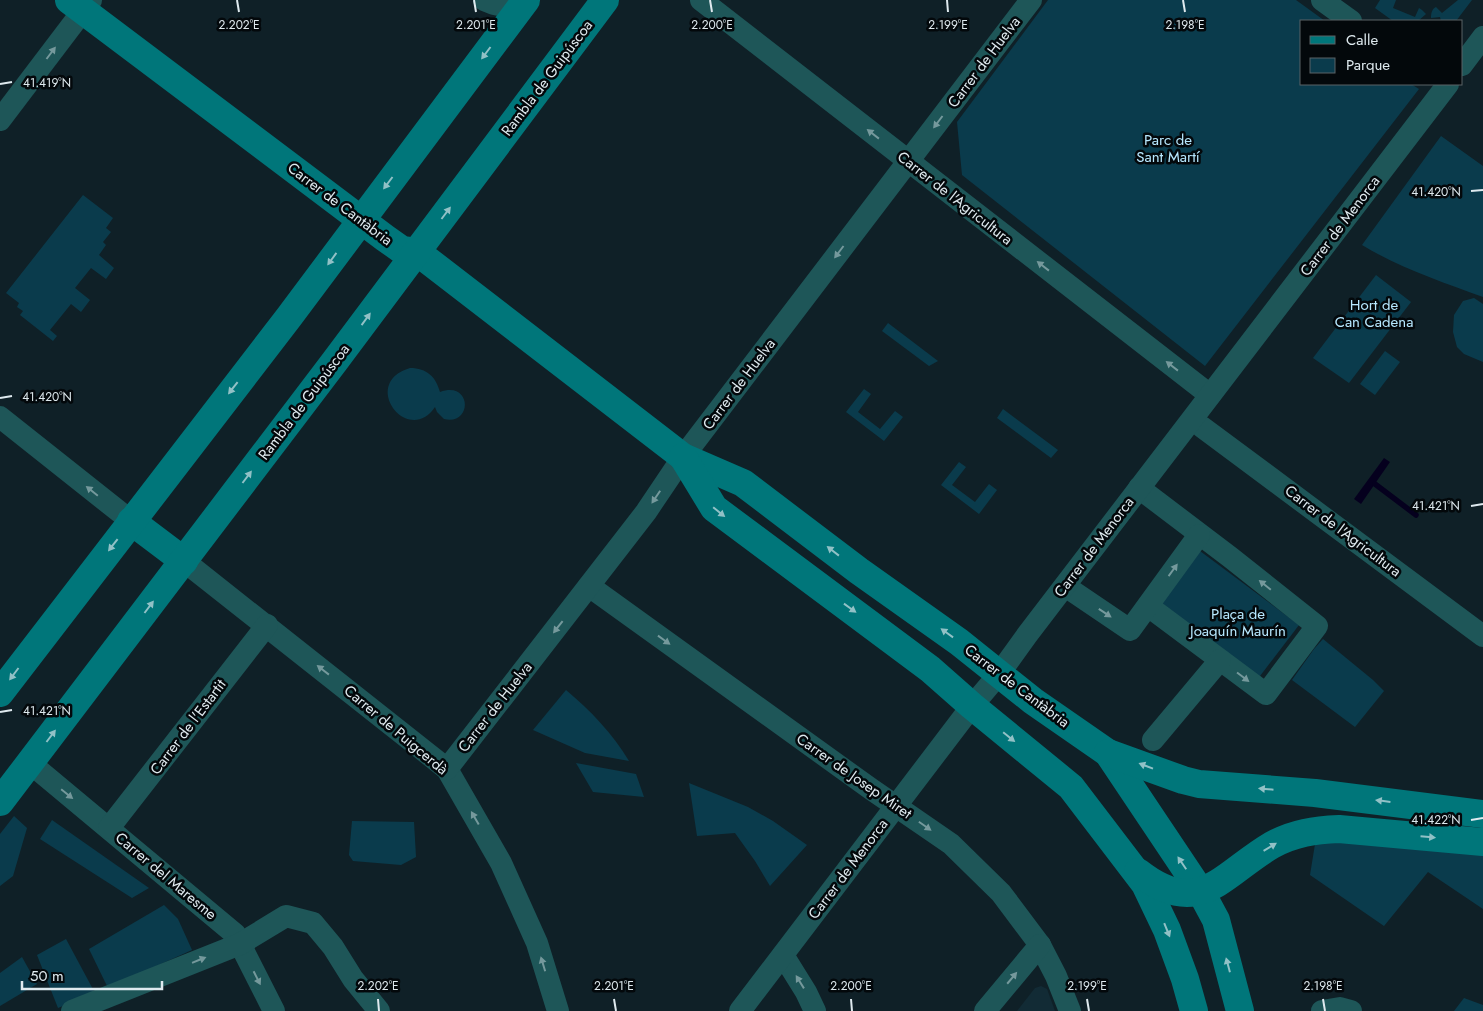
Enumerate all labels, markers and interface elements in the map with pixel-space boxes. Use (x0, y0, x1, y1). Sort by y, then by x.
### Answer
street label: Carrer de Huelva (942, 12, 1026, 112)
street label: Rambla de Guipúscoa (496, 15, 598, 141)
text: 2.202°E (218, 16, 260, 34)
text: 2.201°E (456, 16, 496, 34)
text: 2.200°E (691, 16, 733, 34)
text: 2.199°E (928, 16, 968, 34)
text: 2.198°E (1165, 16, 1205, 34)
legend (1300, 20, 1463, 85)
text: Calle (1346, 29, 1378, 51)
one-way arrow (481, 46, 491, 60)
one-way arrow (45, 47, 56, 60)
text: Parque (1346, 54, 1390, 76)
text: 41.419°N (23, 74, 71, 92)
one-way arrow (933, 115, 943, 129)
one-way arrow (867, 129, 880, 140)
park label: Parc de Sant Martí (1136, 129, 1201, 168)
street label: Carrer de l'Agricultura (893, 146, 1017, 250)
street label: Carrer de Cantàbria (283, 157, 397, 251)
street label: Carrer de Menorca (1295, 171, 1385, 281)
one-way arrow (383, 176, 394, 189)
text: 41.420°N (1411, 183, 1461, 201)
one-way arrow (440, 207, 451, 220)
one-way arrow (834, 245, 845, 258)
one-way arrow (326, 252, 337, 265)
one-way arrow (1036, 261, 1050, 271)
park label: Hort de Can Cadena (1335, 294, 1413, 333)
one-way arrow (361, 312, 371, 326)
street label: Carrer de Huelva (697, 334, 781, 434)
street label: Rambla de Guipúscoa (253, 339, 355, 465)
one-way arrow (1166, 360, 1179, 371)
one-way arrow (228, 381, 239, 394)
text: 41.420°N (22, 388, 72, 406)
one-way arrow (242, 470, 252, 484)
street label: Carrer de l'Agricultura (1280, 480, 1406, 582)
one-way arrow (86, 486, 99, 497)
one-way arrow (651, 490, 661, 504)
street label: Carrer de Menorca (1049, 492, 1139, 602)
text: 41.421°N (1412, 497, 1460, 515)
one-way arrow (712, 506, 725, 517)
one-way arrow (107, 538, 118, 551)
one-way arrow (827, 546, 840, 557)
one-way arrow (1168, 563, 1178, 577)
one-way arrow (1258, 580, 1271, 591)
one-way arrow (144, 600, 154, 614)
one-way arrow (843, 603, 857, 613)
park label: Plaça de Joaquín Maurín (1188, 603, 1286, 642)
one-way arrow (1099, 608, 1112, 618)
one-way arrow (552, 620, 563, 633)
one-way arrow (940, 628, 954, 638)
one-way arrow (657, 635, 671, 645)
street label: Carrer de Cantàbria (960, 639, 1074, 733)
street label: Carrer de Huelva (453, 657, 537, 757)
one-way arrow (317, 664, 330, 675)
one-way arrow (9, 667, 20, 680)
one-way arrow (1236, 672, 1250, 682)
street label: Carrer de l'Estartit (145, 674, 232, 779)
street label: Carrer de Puigcerdà (339, 680, 453, 780)
text: 41.421°N (23, 702, 71, 720)
street label: Carrer de Josep Miret (792, 728, 917, 824)
one-way arrow (45, 730, 56, 743)
one-way arrow (1003, 731, 1016, 742)
one-way arrow (1138, 762, 1153, 770)
one-way arrow (1258, 785, 1274, 793)
one-way arrow (61, 789, 74, 800)
one-way arrow (1374, 797, 1390, 805)
one-way arrow (471, 810, 479, 825)
text: 41.422°N (1411, 811, 1461, 829)
street label: Carrer de Menorca (803, 814, 893, 924)
one-way arrow (918, 821, 932, 831)
street label: Carrer del Maresme (110, 827, 222, 925)
one-way arrow (1421, 833, 1437, 841)
one-way arrow (1263, 843, 1276, 852)
one-way arrow (1177, 857, 1187, 870)
one-way arrow (1163, 923, 1171, 937)
one-way arrow (192, 956, 207, 964)
one-way arrow (539, 957, 547, 972)
scale bar (22, 958, 162, 990)
one-way arrow (1224, 958, 1232, 973)
text: 50 m (30, 965, 64, 987)
one-way arrow (253, 971, 261, 985)
one-way arrow (1007, 972, 1018, 985)
one-way arrow (795, 976, 805, 989)
text: 2.202°E (357, 977, 399, 995)
text: 2.201°E (594, 977, 634, 995)
text: 2.200°E (830, 977, 872, 995)
text: 2.199°E (1067, 977, 1107, 995)
text: 2.198°E (1303, 977, 1343, 995)

